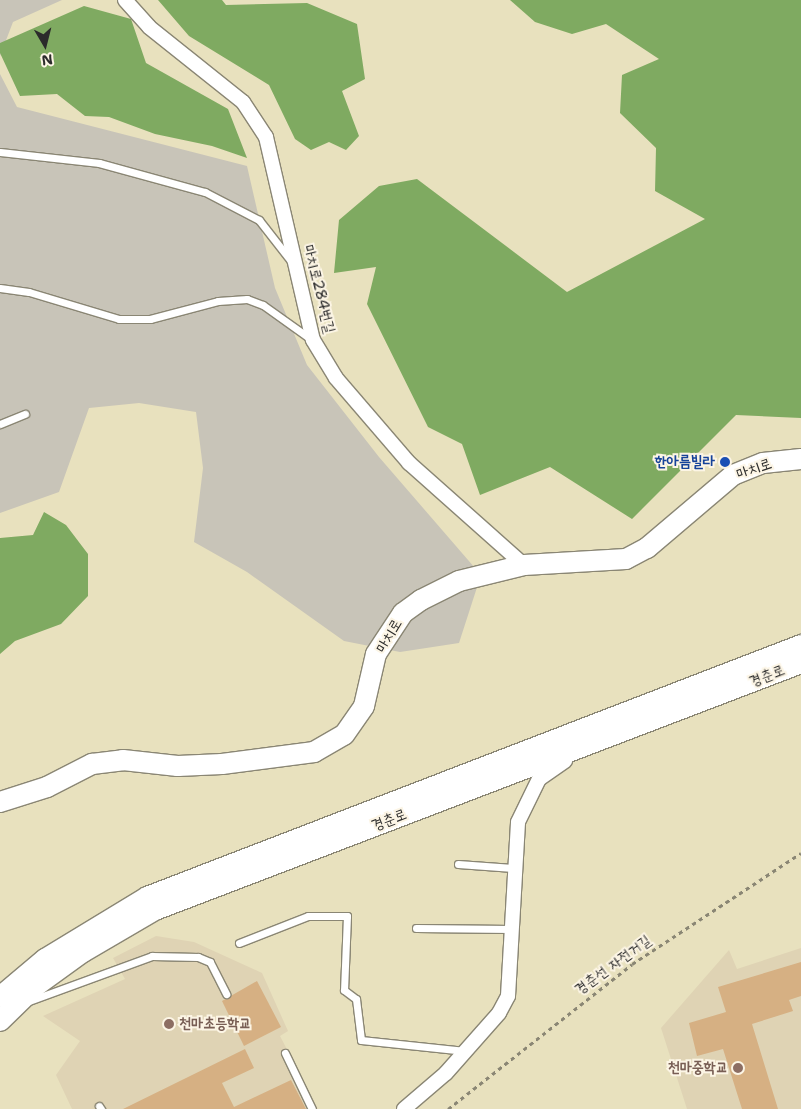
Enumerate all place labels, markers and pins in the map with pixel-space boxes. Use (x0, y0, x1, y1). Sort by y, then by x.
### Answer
place label: 한아름빌라 (655, 453, 715, 471)
marker: 한아름빌라 (719, 456, 731, 468)
place label: 천마초등학교 (179, 1015, 251, 1033)
marker: 천마초등학교 (163, 1018, 175, 1030)
place label: 천마중학교 (668, 1059, 728, 1077)
marker: 천마중학교 (732, 1062, 744, 1074)

